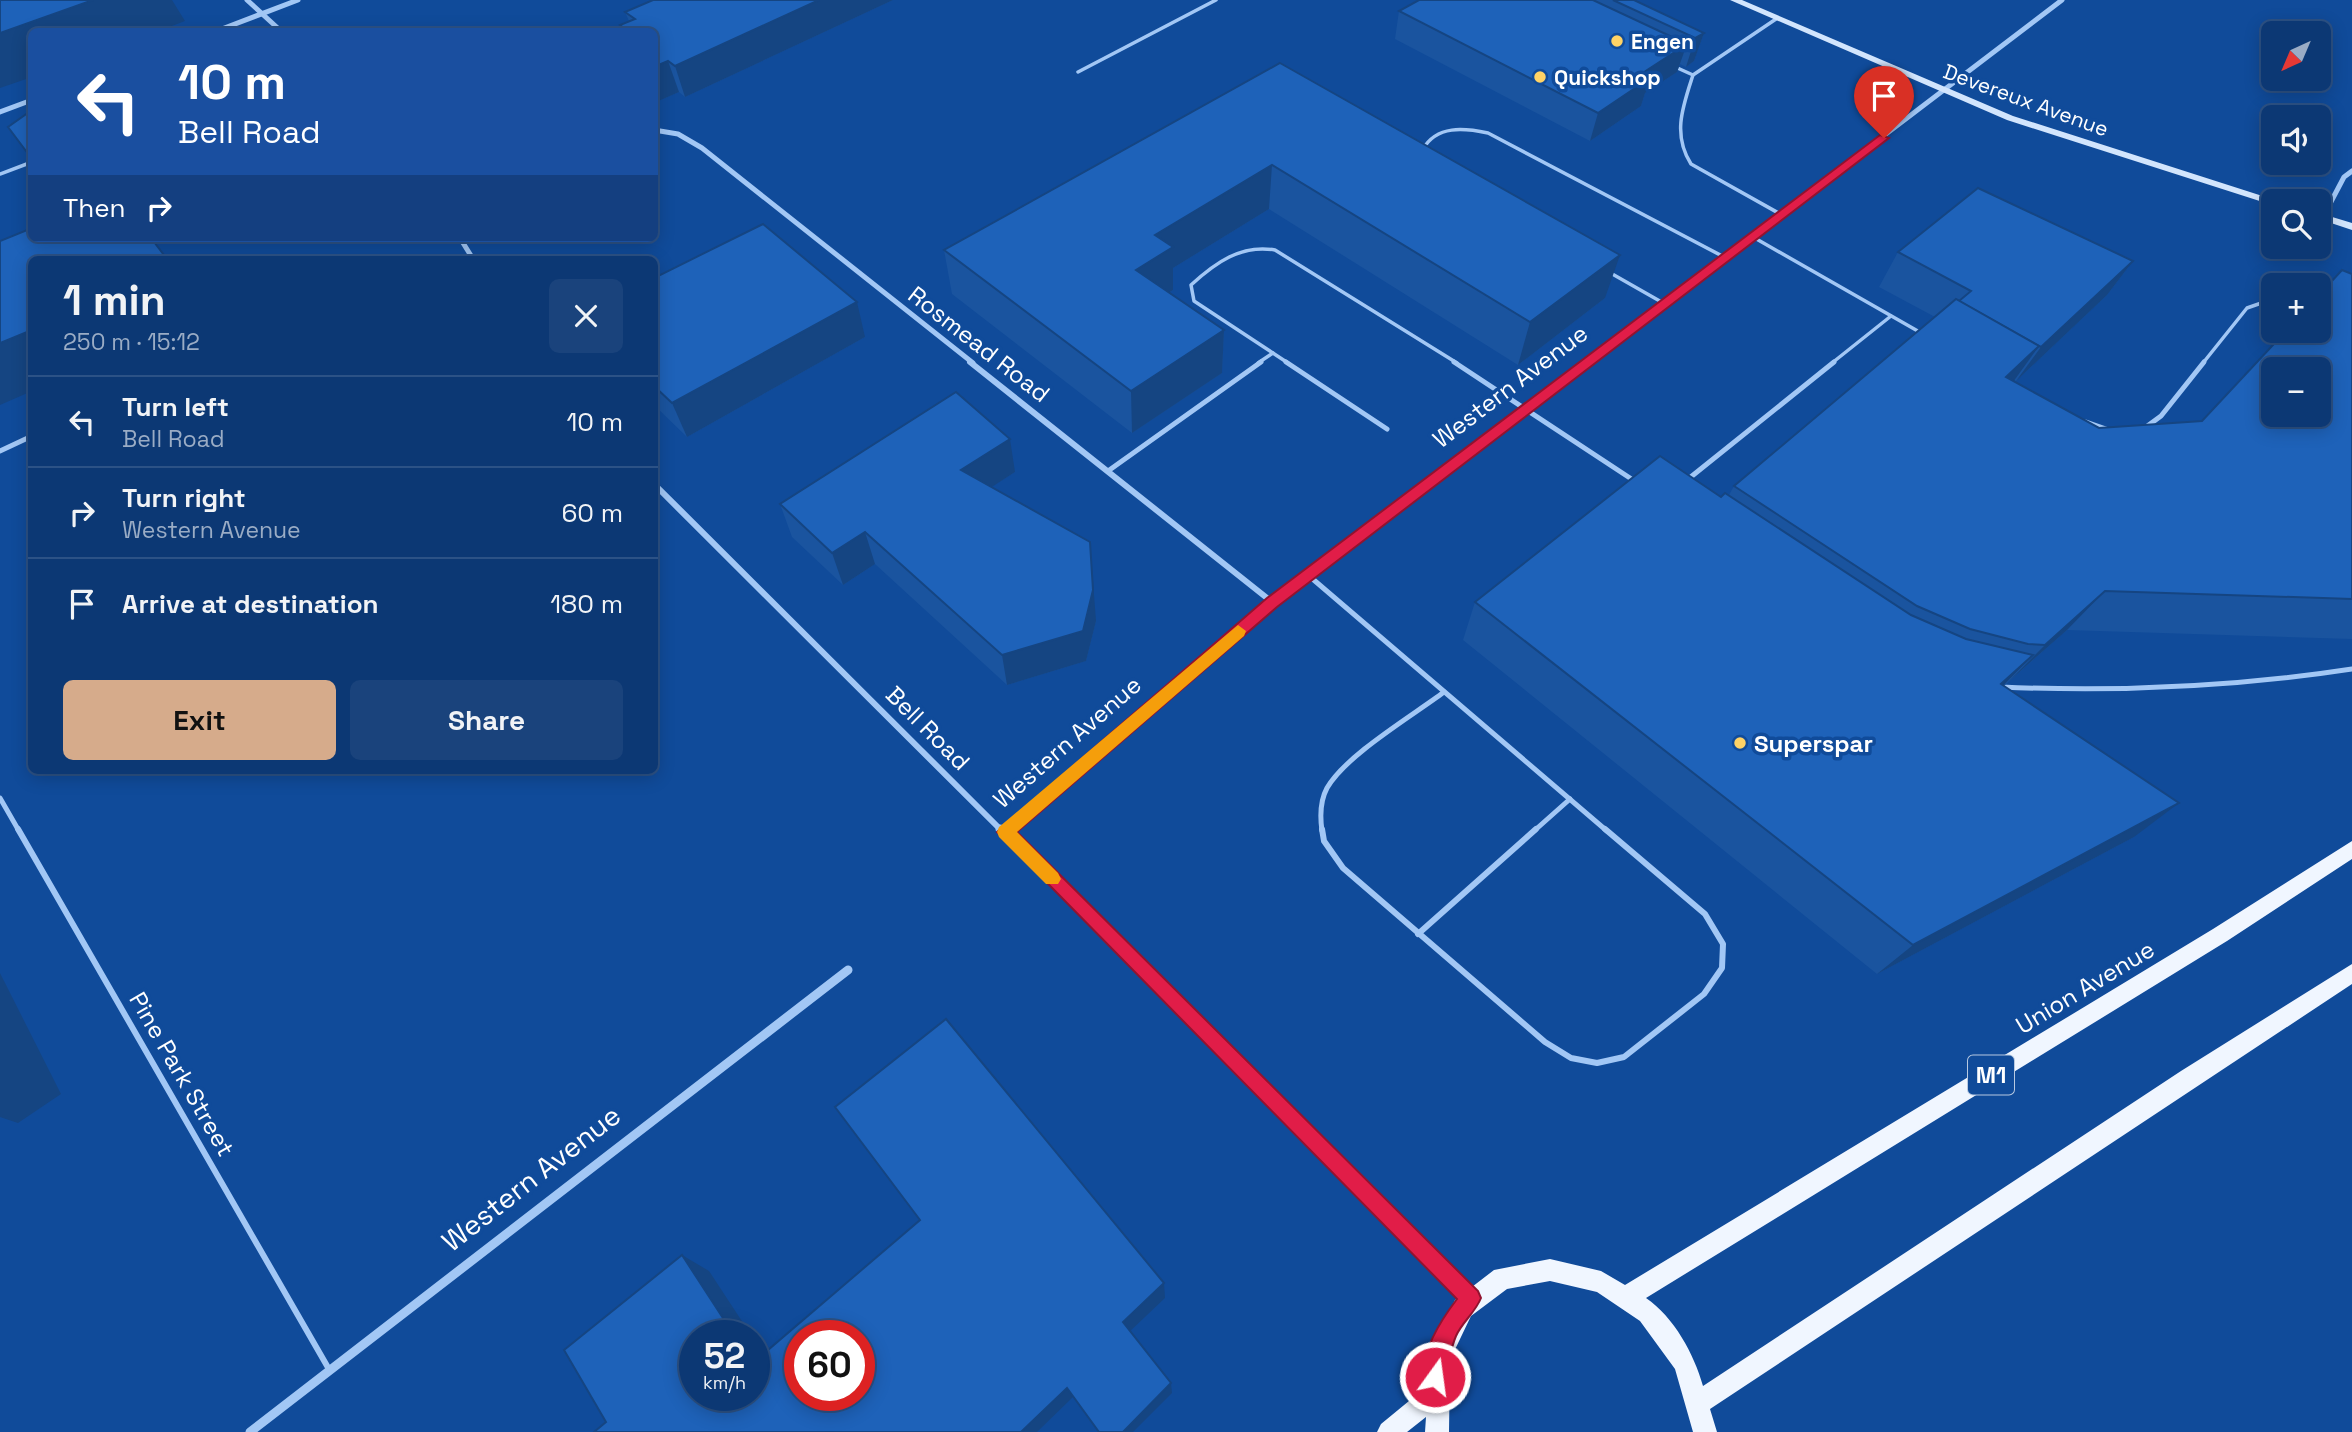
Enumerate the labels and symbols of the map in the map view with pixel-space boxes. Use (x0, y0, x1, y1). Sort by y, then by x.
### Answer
north arrow (2261, 21, 2331, 91)
place label: Engen (1631, 28, 1694, 55)
marker: Engen (1609, 33, 1625, 49)
street label: Devereux Avenue (1940, 58, 2112, 142)
place label: Quickshop (1554, 64, 1661, 91)
pin (1854, 66, 1914, 138)
marker: Quickshop (1532, 69, 1548, 85)
street label: Rosmead Road (902, 279, 1056, 409)
street label: Western Avenue (1426, 318, 1594, 454)
street label: Western Avenue (986, 669, 1148, 815)
street label: Bell Road (879, 679, 977, 777)
place label: Superspar (1754, 728, 1873, 759)
marker: Superspar (1732, 735, 1748, 751)
street label: Union Avenue (2010, 933, 2160, 1041)
street label: Pine Park Street (122, 986, 242, 1162)
road number: M1 (1968, 1056, 2014, 1094)
street label: Western Avenue (434, 1097, 628, 1259)
speed limit sign: 60 (784, 1320, 875, 1411)
position arrow (1398, 1340, 1472, 1414)

